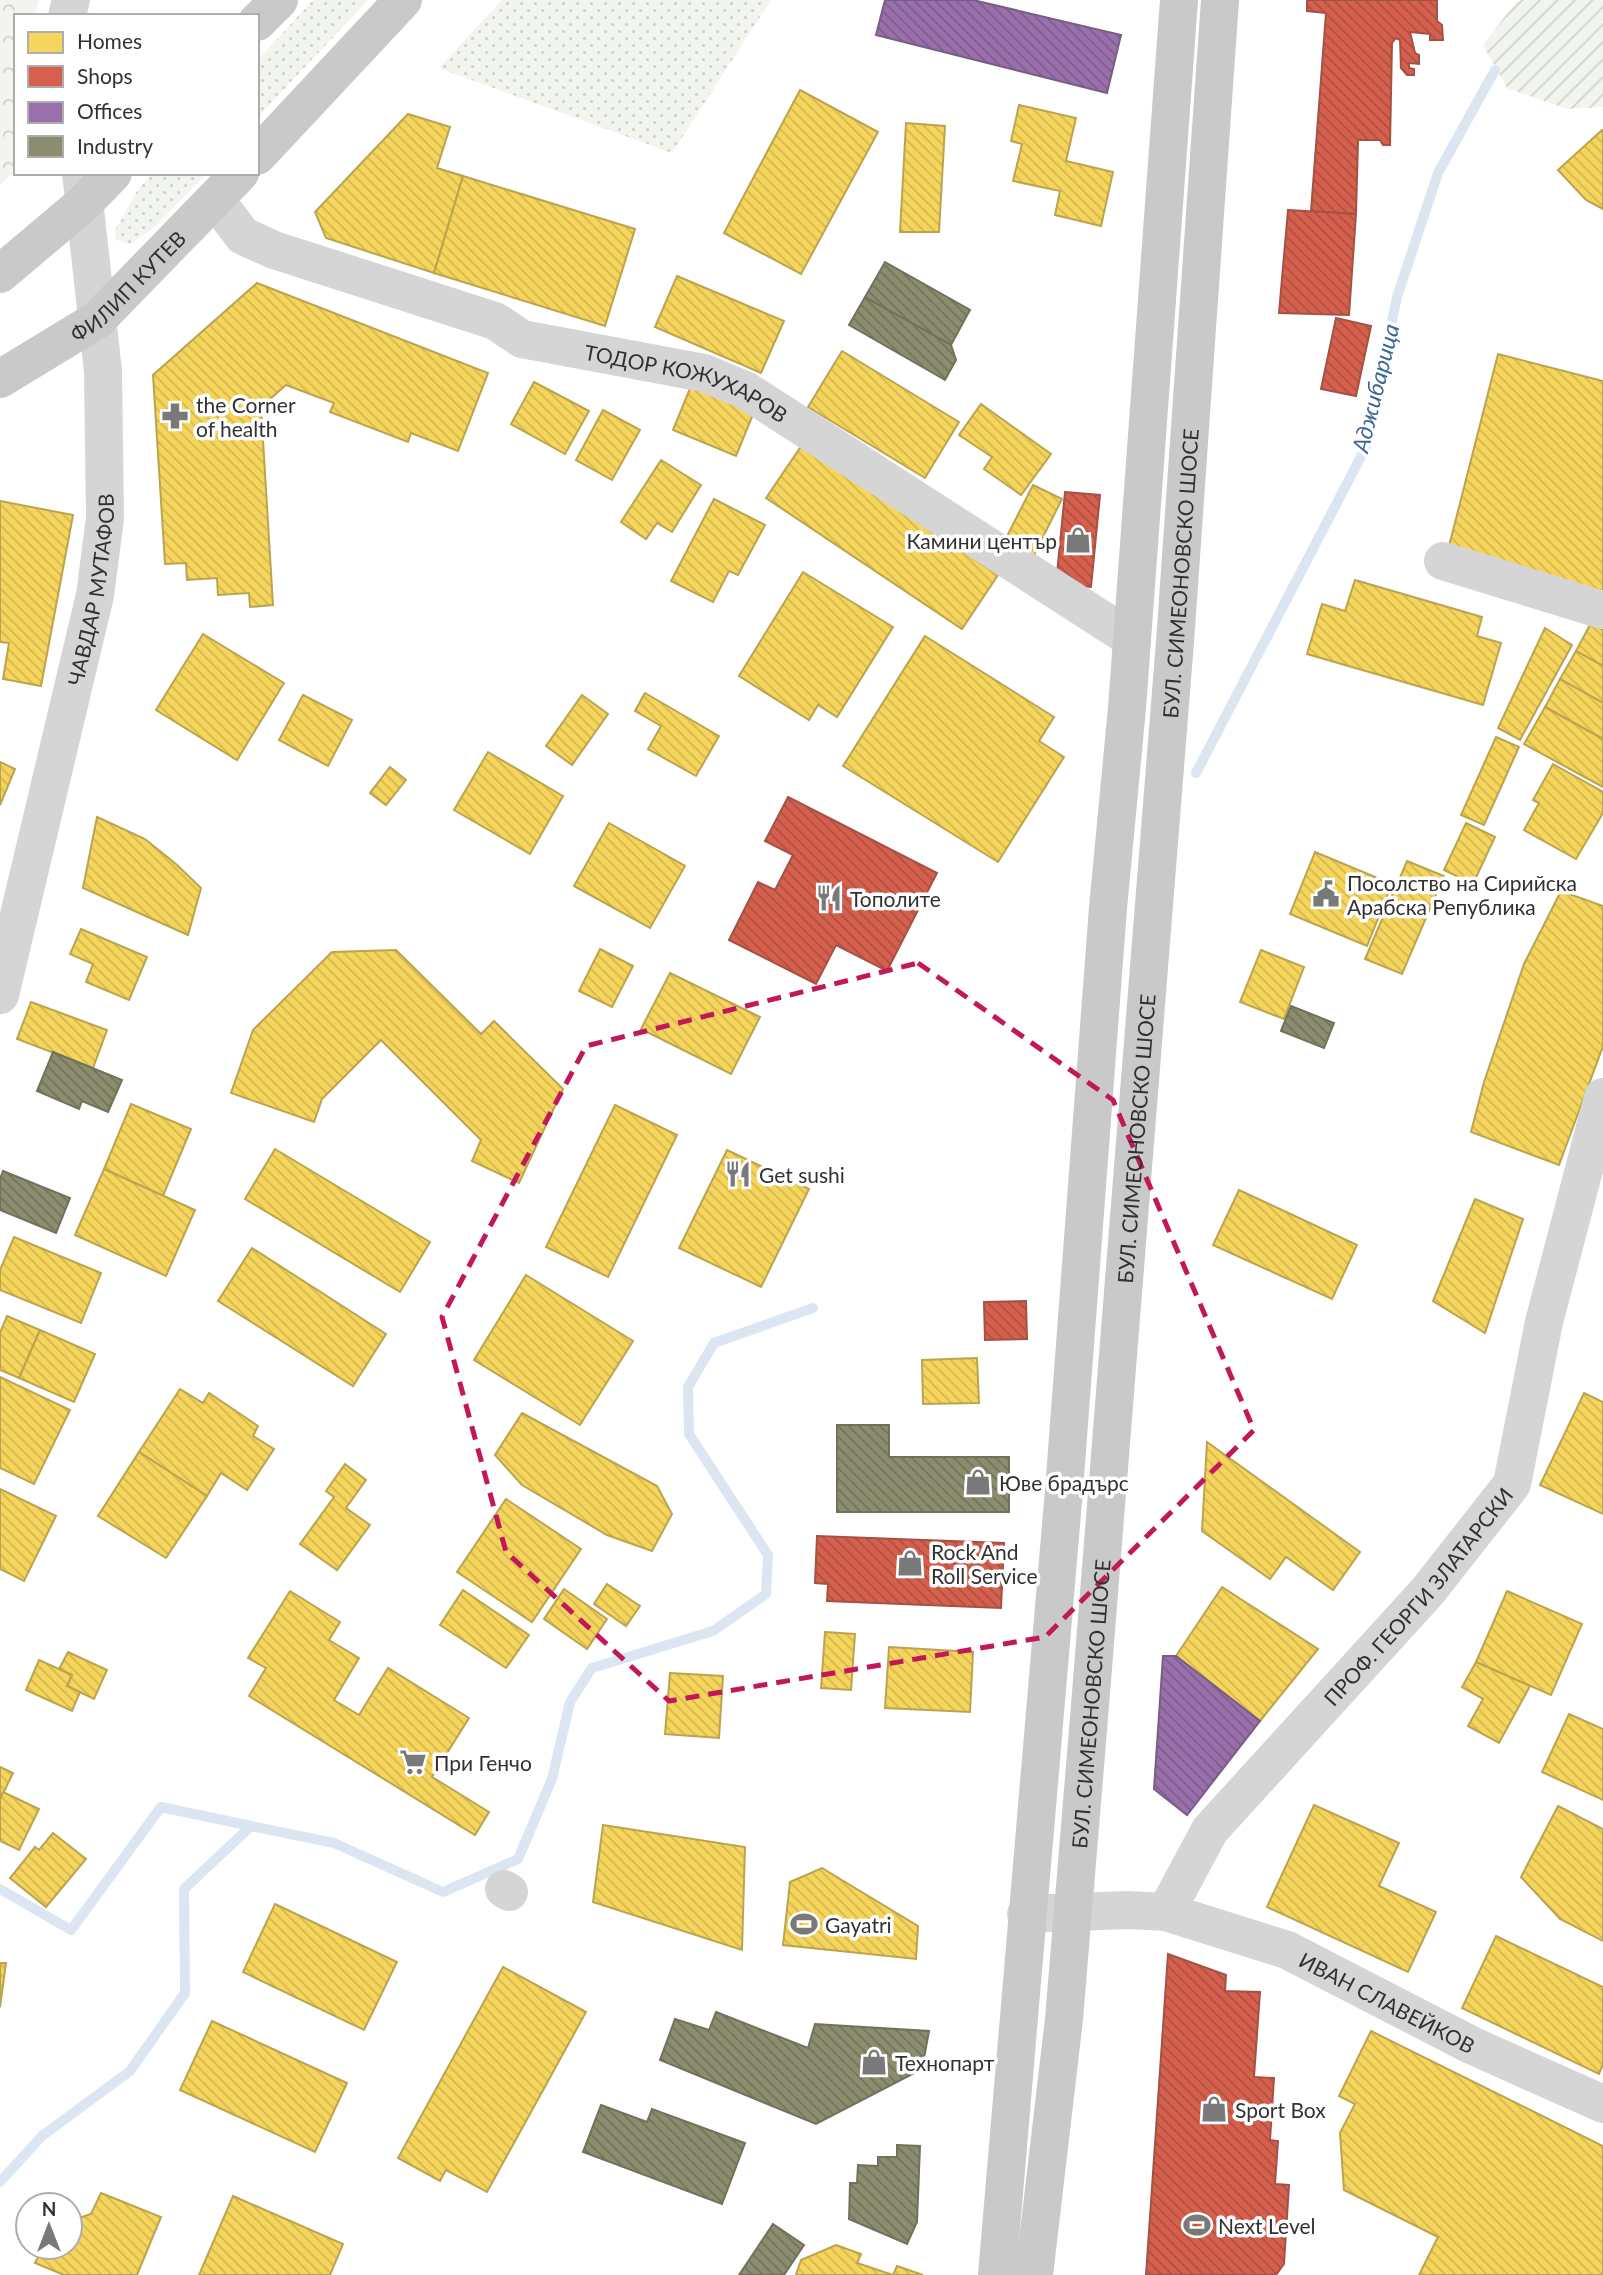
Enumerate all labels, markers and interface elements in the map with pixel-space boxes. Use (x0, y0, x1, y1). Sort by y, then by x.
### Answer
legend (14, 14, 259, 175)
text: Homes (77, 28, 142, 53)
text: Shops (77, 63, 133, 88)
text: Offices (77, 98, 142, 123)
text: Industry (77, 133, 153, 158)
street label: ФИЛИП КУТЕВ (65, 225, 190, 346)
water label: Аджибарица (1345, 321, 1404, 456)
street label: ТОДОР КОЖУХАРОВ (583, 338, 793, 427)
place label: the Corner of health (196, 392, 296, 441)
pharmacy icon: the Corner of health (160, 401, 190, 431)
street label: БУЛ. СИМЕОНОВСКО ШОСЕ (1156, 428, 1202, 719)
street label: ЧАВДАР МУТАФОВ (62, 493, 118, 688)
shop icon: Камини център (1063, 525, 1093, 555)
place label: Камини център (906, 528, 1057, 553)
place label: Посолство на Сирийска Арабска Република (1347, 870, 1577, 919)
public building icon: Посолство на Сирийска Арабска Република (1311, 879, 1341, 909)
restaurant icon: Тополите (814, 883, 844, 913)
place label: Тополите (850, 886, 941, 911)
street label: БУЛ. СИМЕОНОВСКО ШОСЕ (1111, 993, 1159, 1284)
restaurant icon: Get sushi (723, 1159, 753, 1189)
place label: Get sushi (759, 1162, 845, 1187)
shop icon: Юве брадърс (963, 1467, 993, 1497)
place label: Юве брадърс (999, 1470, 1129, 1495)
street label: ПРОФ. ГЕОРГИ ЗЛАТАРСКИ (1318, 1482, 1517, 1710)
place label: Rock And Roll Service (931, 1539, 1038, 1588)
shop icon: Rock And Roll Service (895, 1548, 925, 1578)
street label: БУЛ. СИМЕОНОВСКО ШОСЕ (1066, 1558, 1114, 1850)
supermarket icon: При Генчо (398, 1747, 428, 1777)
place label: При Генчо (434, 1750, 532, 1775)
sports icon: Gayatri (789, 1909, 819, 1939)
place label: Gayatri (825, 1912, 892, 1937)
street label: ИВАН СЛАВЕЙКОВ (1295, 1946, 1479, 2058)
shop icon: Технопарт (859, 2047, 889, 2077)
place label: Технопарт (895, 2050, 995, 2075)
shop icon: Sport Box (1199, 2094, 1229, 2124)
place label: Sport Box (1235, 2097, 1326, 2122)
north arrow (14, 2191, 84, 2261)
text: N (42, 2197, 56, 2220)
sports icon: Next Level (1182, 2210, 1212, 2240)
place label: Next Level (1218, 2213, 1315, 2238)

